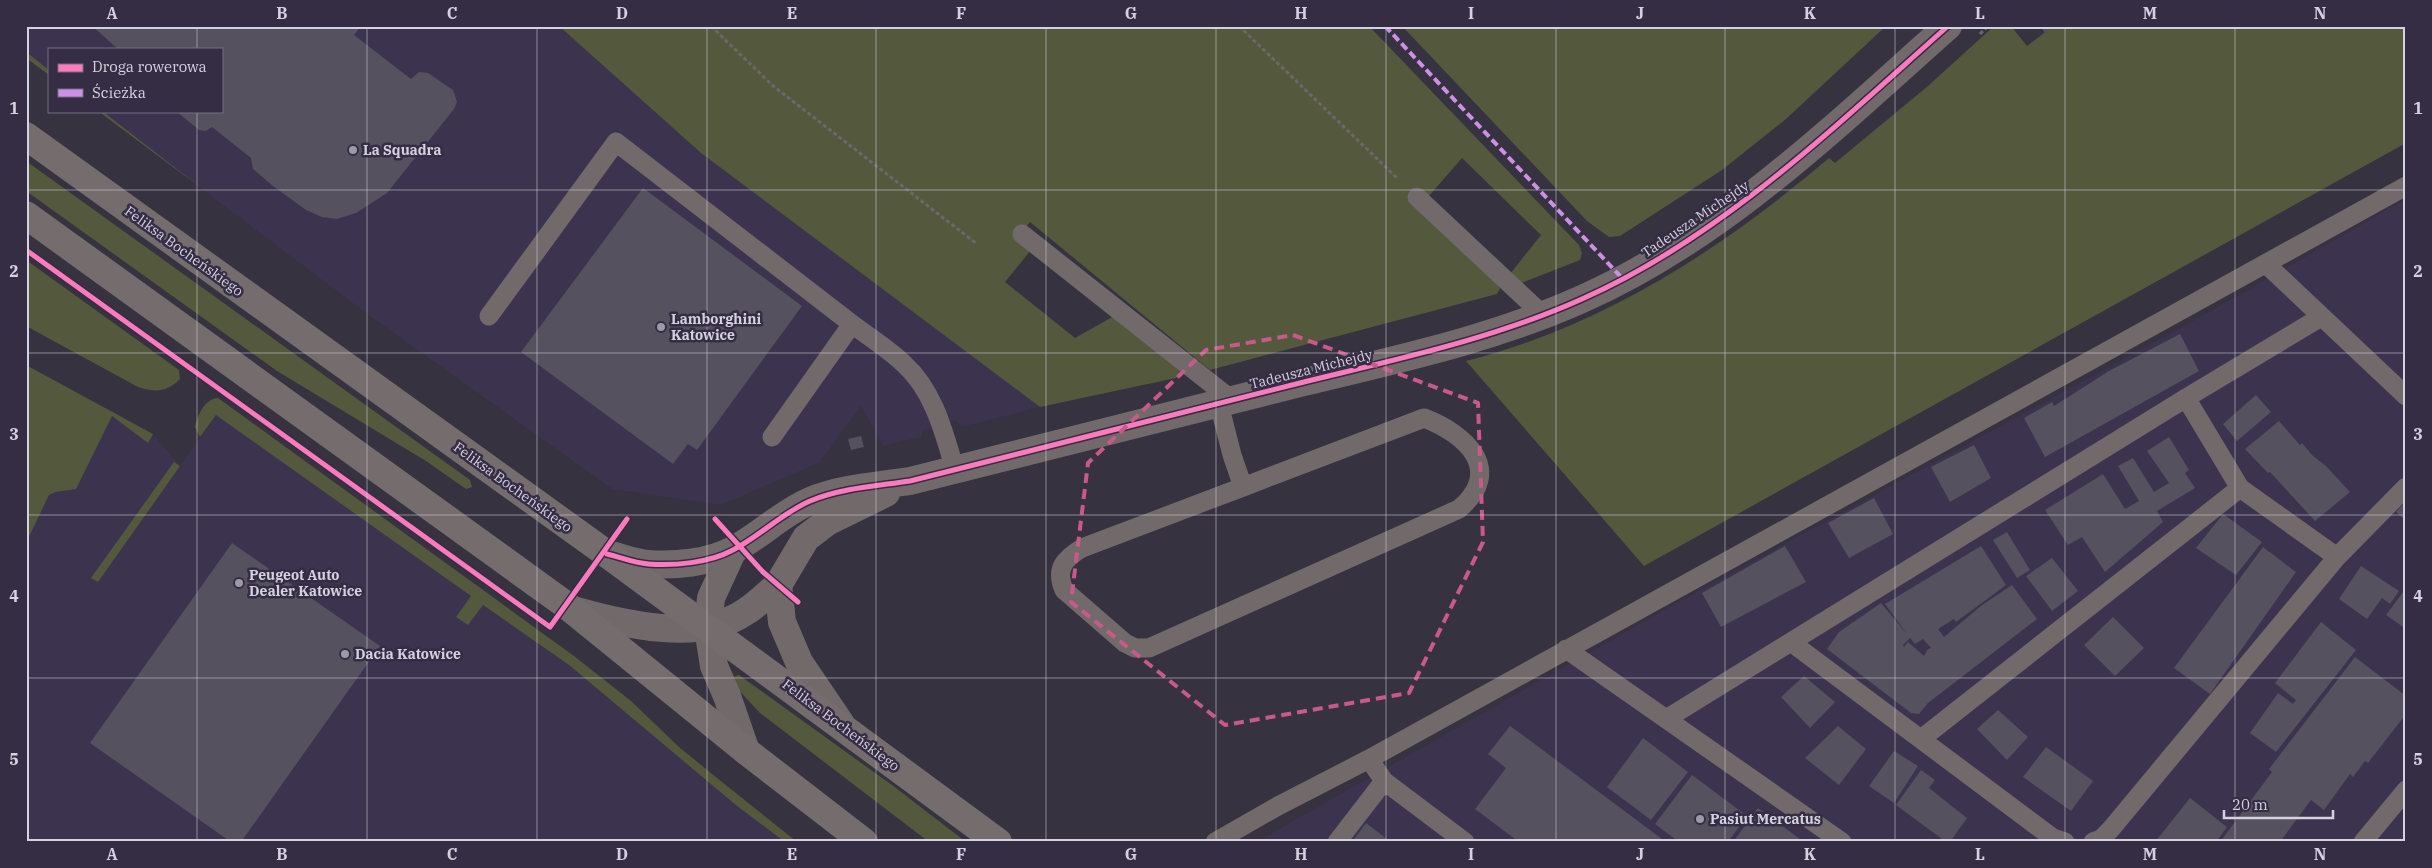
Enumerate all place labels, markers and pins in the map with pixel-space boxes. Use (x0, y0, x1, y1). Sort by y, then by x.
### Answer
place label: La Squadra (363, 141, 441, 159)
marker: La Squadra (347, 144, 359, 156)
place label: Lamborghini Katowice (671, 310, 761, 344)
marker: Lamborghini Katowice (655, 321, 667, 333)
place label: Peugeot Auto Dealer Katowice (249, 566, 362, 600)
marker: Peugeot Auto Dealer Katowice (233, 577, 245, 589)
place label: Dacia Katowice (355, 645, 461, 663)
marker: Dacia Katowice (339, 648, 351, 660)
place label: Pasiut Mercatus (1710, 810, 1821, 828)
marker: Pasiut Mercatus (1694, 813, 1706, 825)

